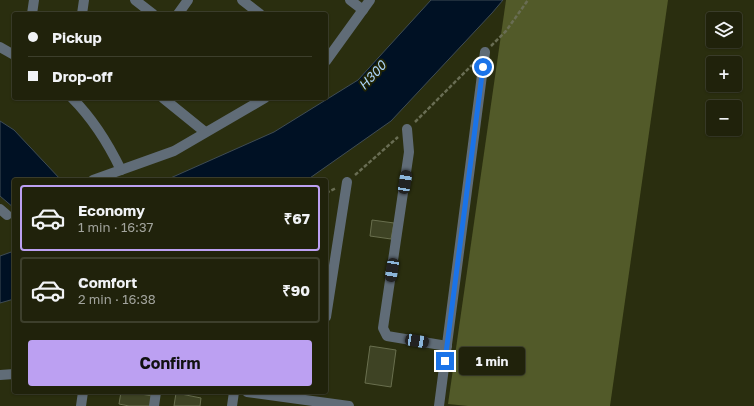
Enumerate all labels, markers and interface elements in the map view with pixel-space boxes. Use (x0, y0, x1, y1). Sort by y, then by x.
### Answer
map controls (706, 12, 742, 136)
button: layers (706, 12, 742, 48)
text: Pickup (52, 28, 102, 46)
button: + (706, 56, 742, 92)
water label: H300 (355, 57, 390, 93)
route start (474, 58, 492, 76)
text: Drop-off (52, 67, 112, 85)
button: − (706, 100, 742, 136)
car (397, 169, 413, 195)
icon: car (30, 200, 66, 236)
text: Economy (78, 201, 145, 219)
text: ₹67 (284, 209, 310, 227)
text: 1 min · 16:37 (78, 219, 154, 235)
car (384, 257, 400, 283)
icon: car (30, 272, 66, 308)
text: Comfort (78, 273, 137, 291)
text: ₹90 (282, 281, 310, 299)
text: 2 min · 16:38 (78, 291, 156, 307)
car (404, 333, 430, 349)
button: Confirm (28, 340, 312, 386)
callout: 1 min (459, 347, 525, 375)
route end (436, 352, 454, 370)
text: 1 min (476, 353, 508, 369)

